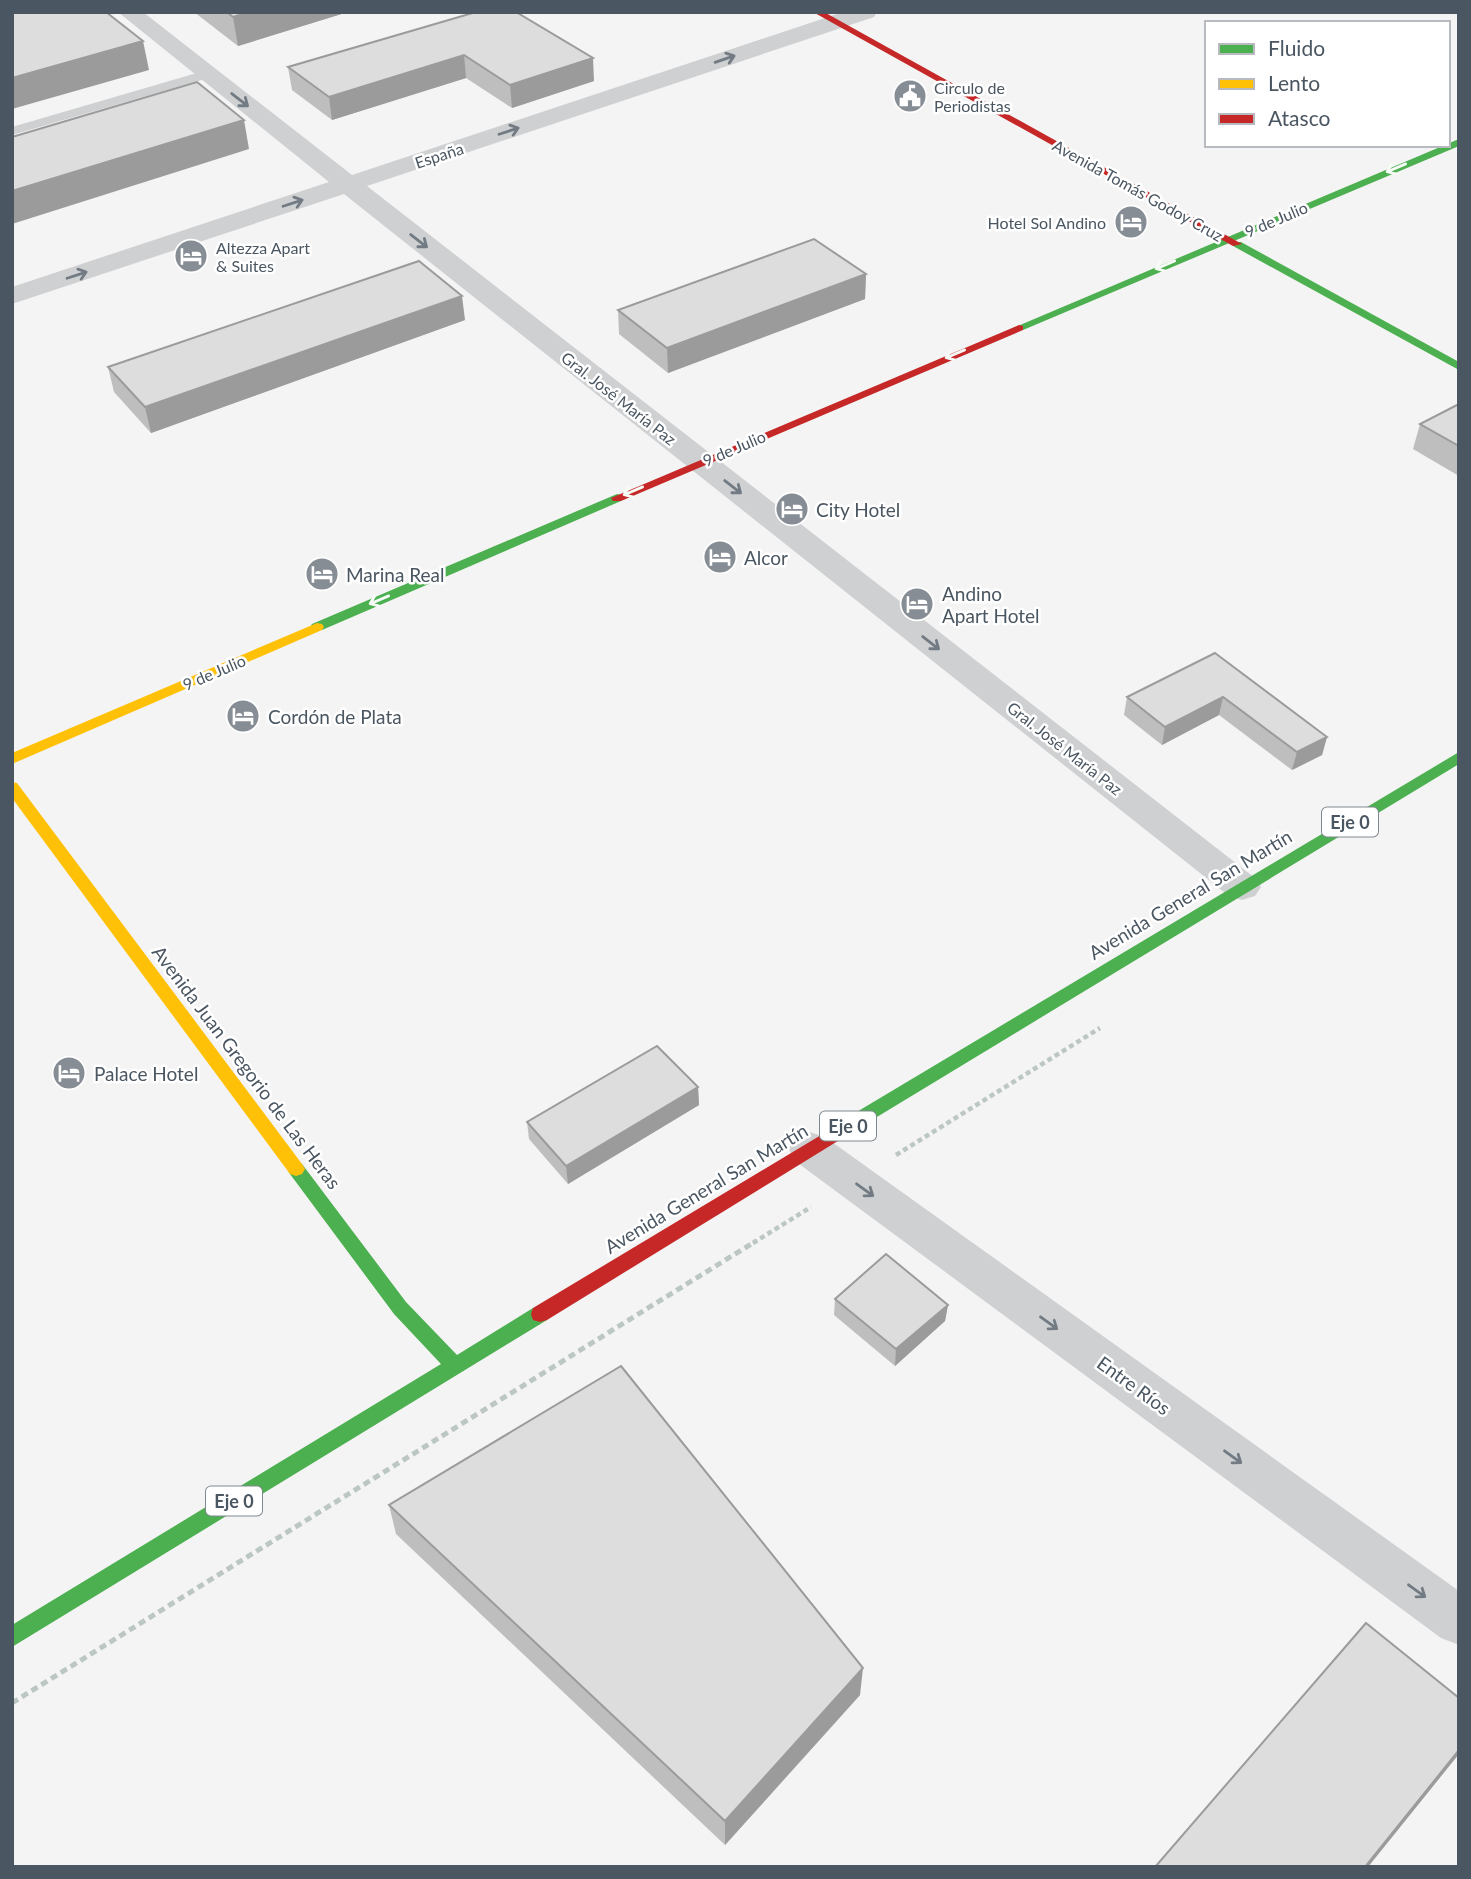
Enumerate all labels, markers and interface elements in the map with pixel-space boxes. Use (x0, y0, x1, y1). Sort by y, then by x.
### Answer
legend (1205, 21, 1450, 147)
text: Fluido (1268, 35, 1325, 60)
one-way arrow (713, 52, 735, 64)
text: Lento (1268, 70, 1320, 95)
public building icon: Circulo de Periodistas (891, 77, 929, 115)
place label: Circulo de Periodistas (934, 78, 1011, 115)
one-way arrow (230, 93, 249, 108)
text: Atasco (1268, 105, 1330, 130)
one-way arrow (498, 124, 520, 137)
street label: Avenida Tomás Godoy Cruz (1050, 135, 1226, 245)
street label: España (412, 138, 466, 172)
one-way arrow (1386, 163, 1407, 176)
one-way arrow (282, 196, 304, 209)
street label: 9 de Julio (1242, 197, 1310, 241)
hotel icon: Hotel Sol Andino (1112, 203, 1150, 241)
place label: Hotel Sol Andino (988, 213, 1106, 232)
one-way arrow (409, 233, 428, 248)
hotel icon: Altezza Apart & Suites (172, 237, 210, 275)
place label: Altezza Apart & Suites (216, 238, 310, 275)
one-way arrow (1155, 260, 1176, 273)
one-way arrow (66, 267, 88, 280)
street label: Gral. José María Paz (558, 347, 680, 449)
one-way arrow (945, 348, 966, 361)
street label: 9 de Julio (700, 426, 768, 470)
one-way arrow (723, 479, 741, 495)
one-way arrow (623, 485, 644, 498)
hotel icon: City Hotel (773, 490, 811, 528)
place label: City Hotel (816, 498, 900, 521)
hotel icon: Alcor (701, 538, 739, 576)
place label: Alcor (744, 546, 788, 569)
hotel icon: Marina Real (303, 555, 341, 593)
place label: Marina Real (346, 563, 444, 586)
place label: Andino Apart Hotel (942, 582, 1040, 627)
hotel icon: Andino Apart Hotel (898, 585, 936, 623)
one-way arrow (369, 595, 391, 608)
one-way arrow (921, 635, 939, 650)
street label: 9 de Julio (180, 650, 248, 694)
hotel icon: Cordón de Plata (224, 697, 262, 735)
street label: Gral. José María Paz (1004, 697, 1126, 799)
place label: Cordón de Plata (268, 705, 402, 728)
road number: Eje 0 (1322, 808, 1378, 836)
street label: Avenida General San Martín (1084, 824, 1296, 964)
street label: Avenida Juan Gregorio de Las Heras (148, 941, 346, 1193)
hotel icon: Palace Hotel (50, 1054, 88, 1092)
place label: Palace Hotel (94, 1062, 198, 1085)
road number: Eje 0 (820, 1112, 876, 1140)
street label: Avenida General San Martín (600, 1118, 812, 1258)
one-way arrow (855, 1182, 874, 1197)
one-way arrow (1039, 1316, 1058, 1330)
street label: Entre Ríos (1093, 1351, 1175, 1419)
one-way arrow (1223, 1450, 1242, 1464)
road number: Eje 0 (206, 1486, 262, 1516)
one-way arrow (1407, 1583, 1426, 1598)

